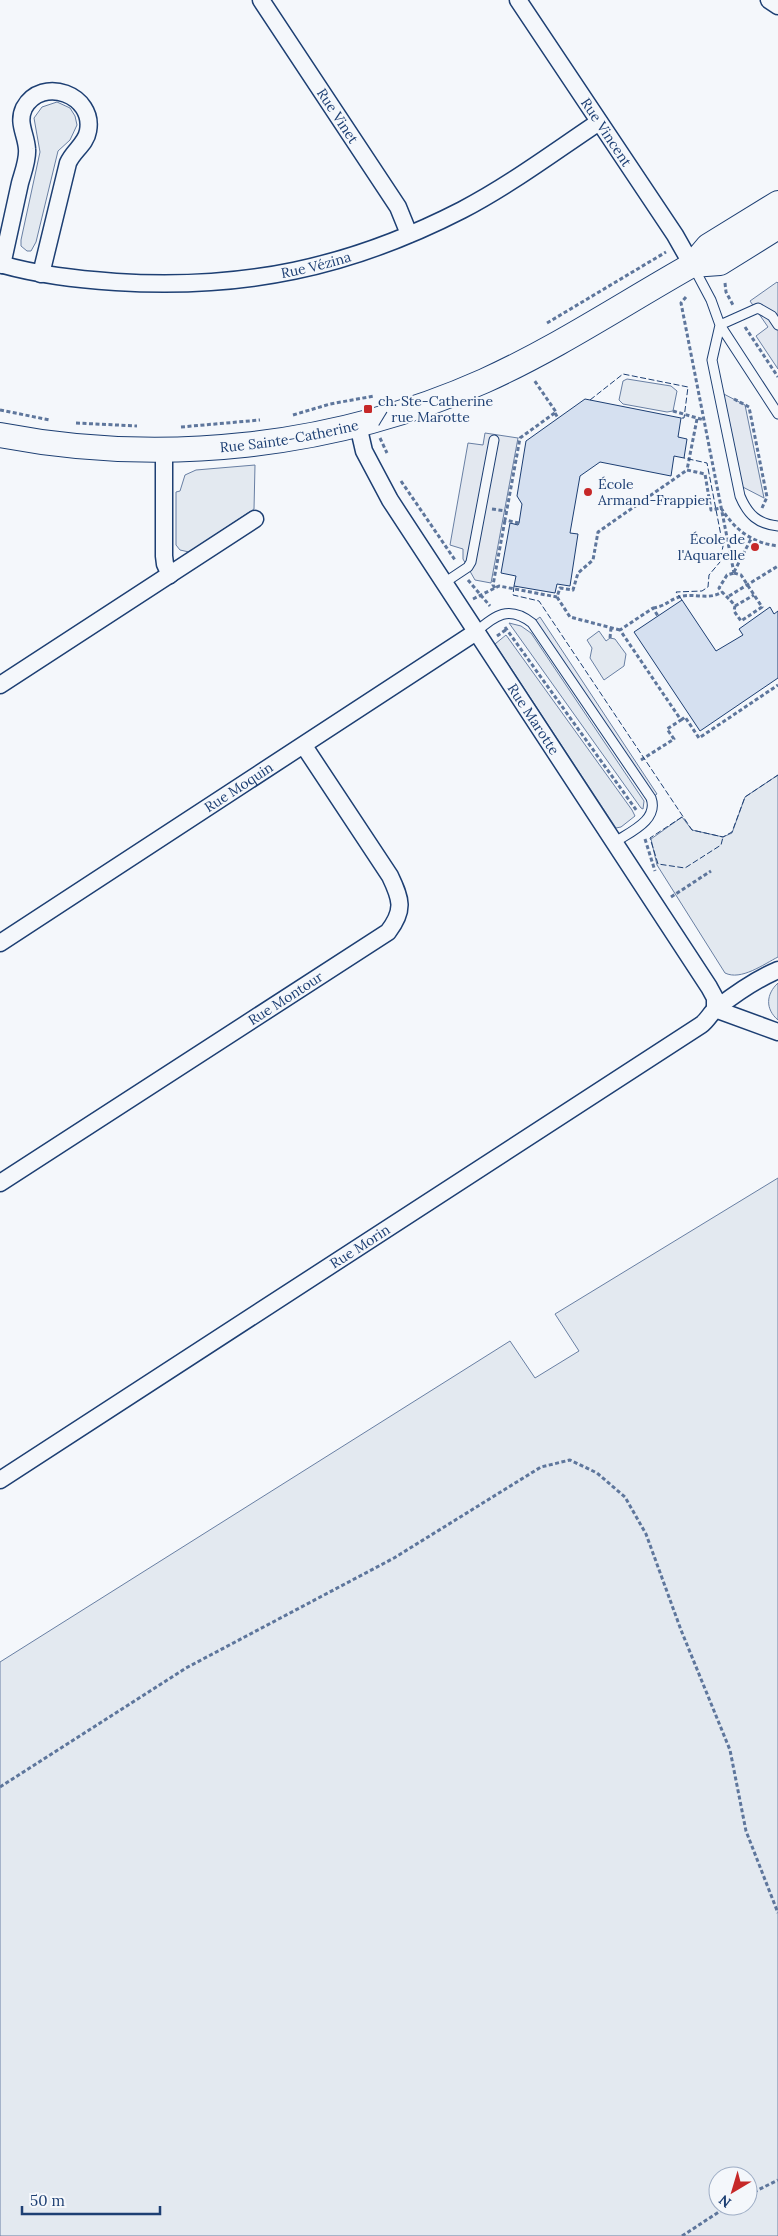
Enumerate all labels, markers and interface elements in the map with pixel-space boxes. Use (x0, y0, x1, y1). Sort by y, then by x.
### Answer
street label: Rue Vinet (313, 85, 363, 148)
street label: Rue Vincent (577, 95, 636, 170)
street label: Rue Vézina (279, 248, 353, 282)
place label: ch. Ste-Catherine / rue Marotte (378, 392, 493, 426)
marker: ch. Ste-Catherine / rue Marotte (362, 403, 374, 415)
street label: Rue Sainte-Catherine (219, 416, 361, 456)
place label: École Armand-Frappier (597, 475, 711, 509)
marker: École Armand-Frappier (582, 486, 594, 498)
place label: École de l'Aquarelle (678, 530, 745, 564)
marker: École de l'Aquarelle (749, 541, 761, 553)
street label: Rue Marotte (504, 680, 563, 758)
street label: Rue Moquin (201, 758, 277, 816)
street label: Rue Montour (245, 967, 326, 1029)
street label: Rue Morin (326, 1220, 394, 1272)
north arrow (708, 2166, 758, 2216)
scale bar (22, 2184, 160, 2216)
text: 50 m (30, 2191, 65, 2210)
text: N (715, 2191, 735, 2212)

